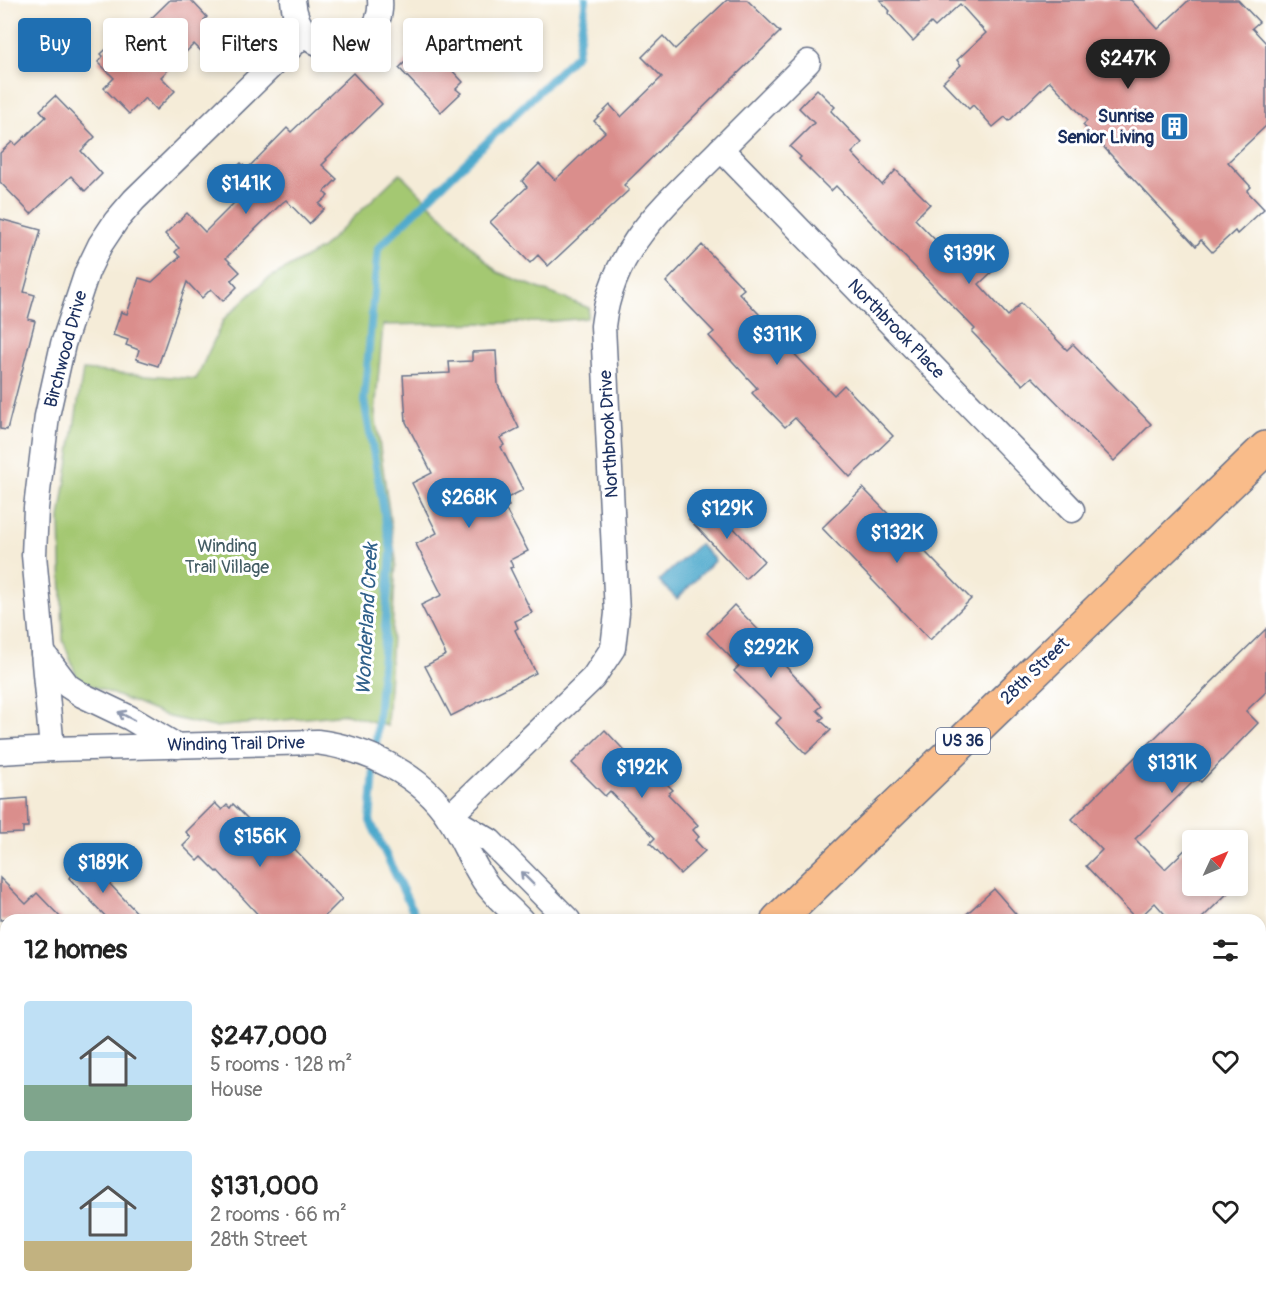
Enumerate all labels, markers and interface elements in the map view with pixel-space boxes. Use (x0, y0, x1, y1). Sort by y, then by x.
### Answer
chip: Buy (18, 18, 91, 72)
chip: Rent (103, 18, 188, 72)
chip: Filters (200, 18, 299, 72)
chip: New (311, 18, 391, 72)
chip: Apartment (403, 18, 543, 72)
pin: $247K (1086, 39, 1170, 90)
text: $247K (1100, 46, 1156, 71)
place label: Sunrise Senior Living (1057, 105, 1155, 149)
building icon: Sunrise Senior Living (1159, 110, 1191, 142)
pin: $141K (204, 164, 288, 215)
text: $141K (221, 171, 271, 196)
pin: $139K (927, 234, 1011, 285)
text: $139K (943, 241, 995, 266)
street label: Northbrook Place (842, 274, 950, 384)
street label: Birchwood Drive (39, 288, 93, 410)
pin: $311K (735, 315, 819, 366)
text: $311K (752, 322, 802, 347)
street label: Northbrook Drive (594, 369, 624, 499)
pin: $268K (427, 478, 511, 529)
text: $268K (441, 485, 497, 510)
pin: $129K (685, 489, 769, 540)
text: $129K (701, 496, 753, 521)
pin: $132K (855, 513, 939, 564)
text: $132K (870, 520, 924, 545)
park label: Winding Trail Village (185, 535, 269, 579)
water label: Wonderland Creek (351, 541, 384, 696)
pin: $292K (729, 628, 813, 679)
street label: 28th Street (996, 632, 1075, 710)
text: $292K (743, 635, 799, 660)
one-way arrow (117, 710, 135, 722)
road number: US 36 (936, 728, 990, 754)
street label: Winding Trail Drive (167, 731, 305, 757)
pin: $131K (1130, 743, 1214, 794)
pin: $192K (600, 748, 684, 799)
text: $131K (1147, 750, 1197, 775)
text: $192K (616, 755, 668, 780)
pin: $156K (218, 817, 302, 868)
text: $156K (233, 824, 287, 849)
north arrow (1182, 830, 1248, 896)
map controls (1182, 830, 1248, 896)
pin: $189K (61, 843, 145, 894)
text: $189K (77, 850, 129, 875)
one-way arrow (520, 870, 535, 885)
text: 12 homes (24, 934, 127, 966)
icon: filters (1209, 934, 1242, 967)
text: $247,000 (210, 1020, 327, 1052)
icon: home (72, 1025, 144, 1097)
icon: heart (1209, 1045, 1242, 1078)
text: 5 rooms · 128 m² (210, 1052, 352, 1077)
text: House (210, 1077, 262, 1102)
text: $131,000 (210, 1170, 319, 1202)
icon: home (72, 1175, 144, 1247)
icon: heart (1209, 1195, 1242, 1228)
text: 2 rooms · 66 m² (210, 1202, 347, 1227)
text: 28th Street (210, 1227, 307, 1252)

